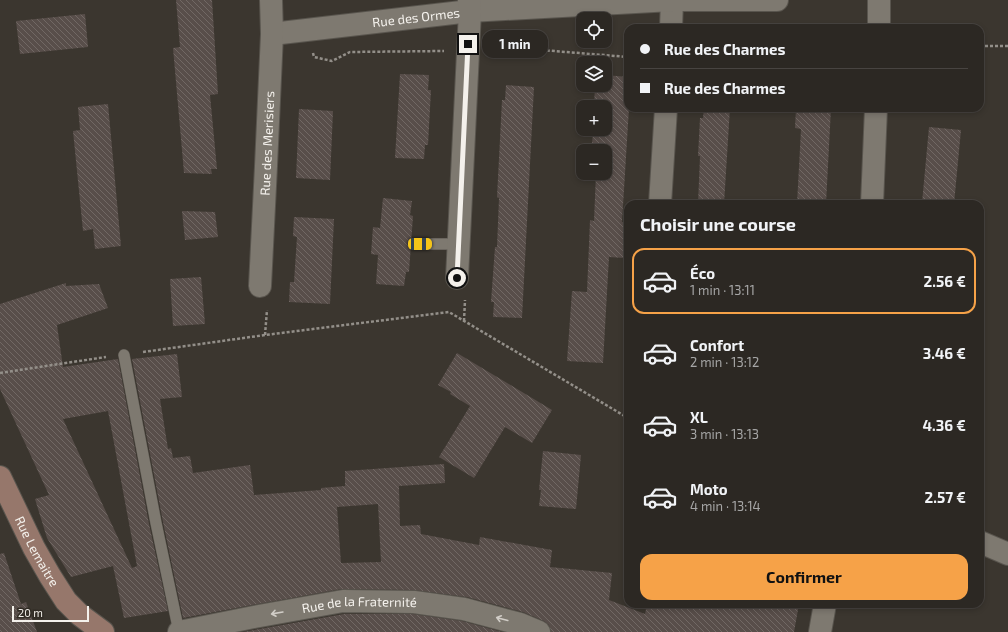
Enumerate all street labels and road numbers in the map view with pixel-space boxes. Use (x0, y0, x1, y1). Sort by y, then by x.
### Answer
street label: Rue des Ormes (371, 4, 461, 30)
street label: Rue des Merisiers (257, 90, 277, 196)
street label: Rue Lemaitre (12, 513, 63, 590)
street label: Rue de la Fraternité (300, 593, 417, 616)

